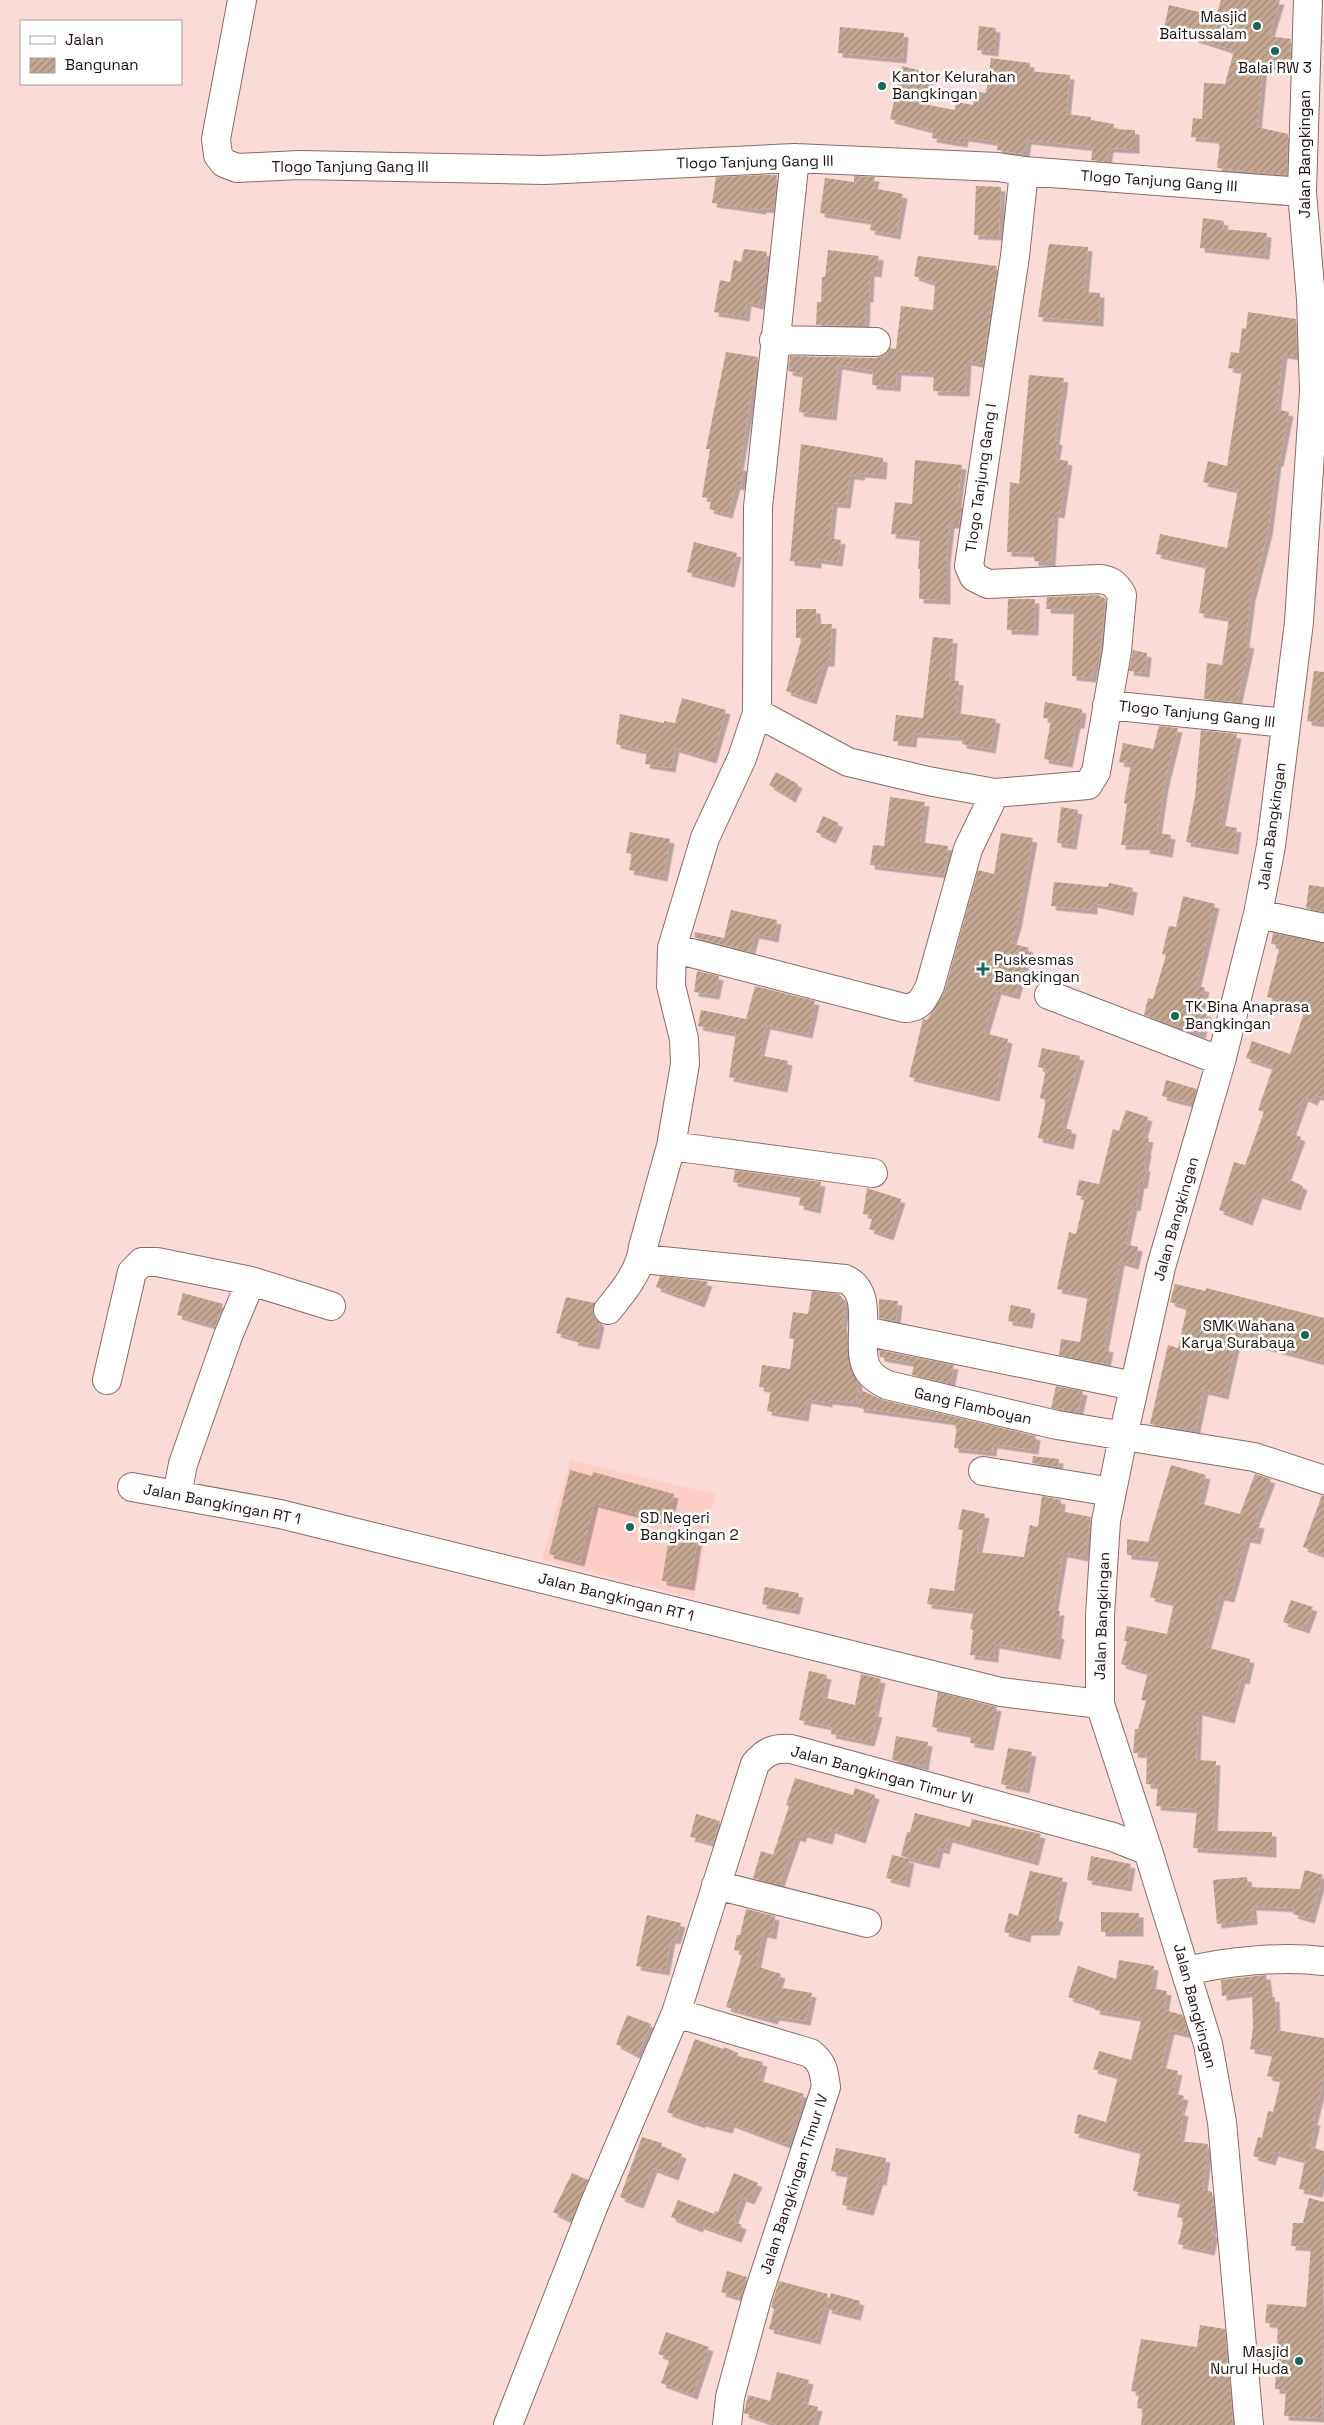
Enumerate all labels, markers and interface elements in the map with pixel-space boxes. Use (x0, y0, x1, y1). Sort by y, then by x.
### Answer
place label: Masjid Baitussalam (1159, 7, 1247, 43)
legend (20, 20, 182, 85)
marker: Masjid Baitussalam (1251, 20, 1263, 32)
text: Jalan (65, 30, 104, 49)
marker: Balai RW 3 (1269, 45, 1281, 57)
text: Bangunan (65, 55, 139, 74)
place label: Balai RW 3 (1238, 58, 1312, 77)
place label: Kantor Kelurahan Bangkingan (892, 67, 1016, 103)
marker: Kantor Kelurahan Bangkingan (876, 80, 888, 92)
street label: Jalan Bangkingan (1295, 90, 1314, 218)
street label: Tlogo Tanjung Gang III (676, 151, 834, 172)
street label: Tlogo Tanjung Gang III (271, 157, 429, 176)
street label: Tlogo Tanjung Gang III (1080, 166, 1238, 195)
street label: Tlogo Tanjung Gang I (961, 402, 1000, 553)
street label: Tlogo Tanjung Gang III (1118, 696, 1276, 731)
street label: Jalan Bangkingan (1253, 761, 1290, 891)
place label: Puskesmas Bangkingan (994, 950, 1080, 986)
marker: Puskesmas Bangkingan (976, 962, 990, 976)
place label: TK Bina Anaprasa Bangkingan (1185, 997, 1310, 1033)
marker: TK Bina Anaprasa Bangkingan (1169, 1010, 1181, 1022)
street label: Jalan Bangkingan (1149, 1155, 1202, 1283)
place label: SMK Wahana Karya Surabaya (1182, 1316, 1295, 1352)
marker: SMK Wahana Karya Surabaya (1299, 1329, 1311, 1341)
street label: Gang Flamboyan (912, 1383, 1034, 1428)
street label: Jalan Bangkingan RT 1 (142, 1479, 302, 1528)
place label: SD Negeri Bangkingan 2 (640, 1508, 739, 1544)
marker: SD Negeri Bangkingan 2 (624, 1521, 636, 1533)
street label: Jalan Bangkingan (1090, 1552, 1113, 1680)
street label: Jalan Bangkingan RT 1 (536, 1568, 696, 1625)
street label: Jalan Bangkingan Timur VI (789, 1741, 976, 1808)
street label: Jalan Bangkingan (1170, 1941, 1221, 2070)
street label: Jalan Bangkingan Timur IV (755, 2091, 832, 2276)
place label: Masjid Nurul Huda (1210, 2342, 1289, 2378)
marker: Masjid Nurul Huda (1293, 2355, 1305, 2367)

